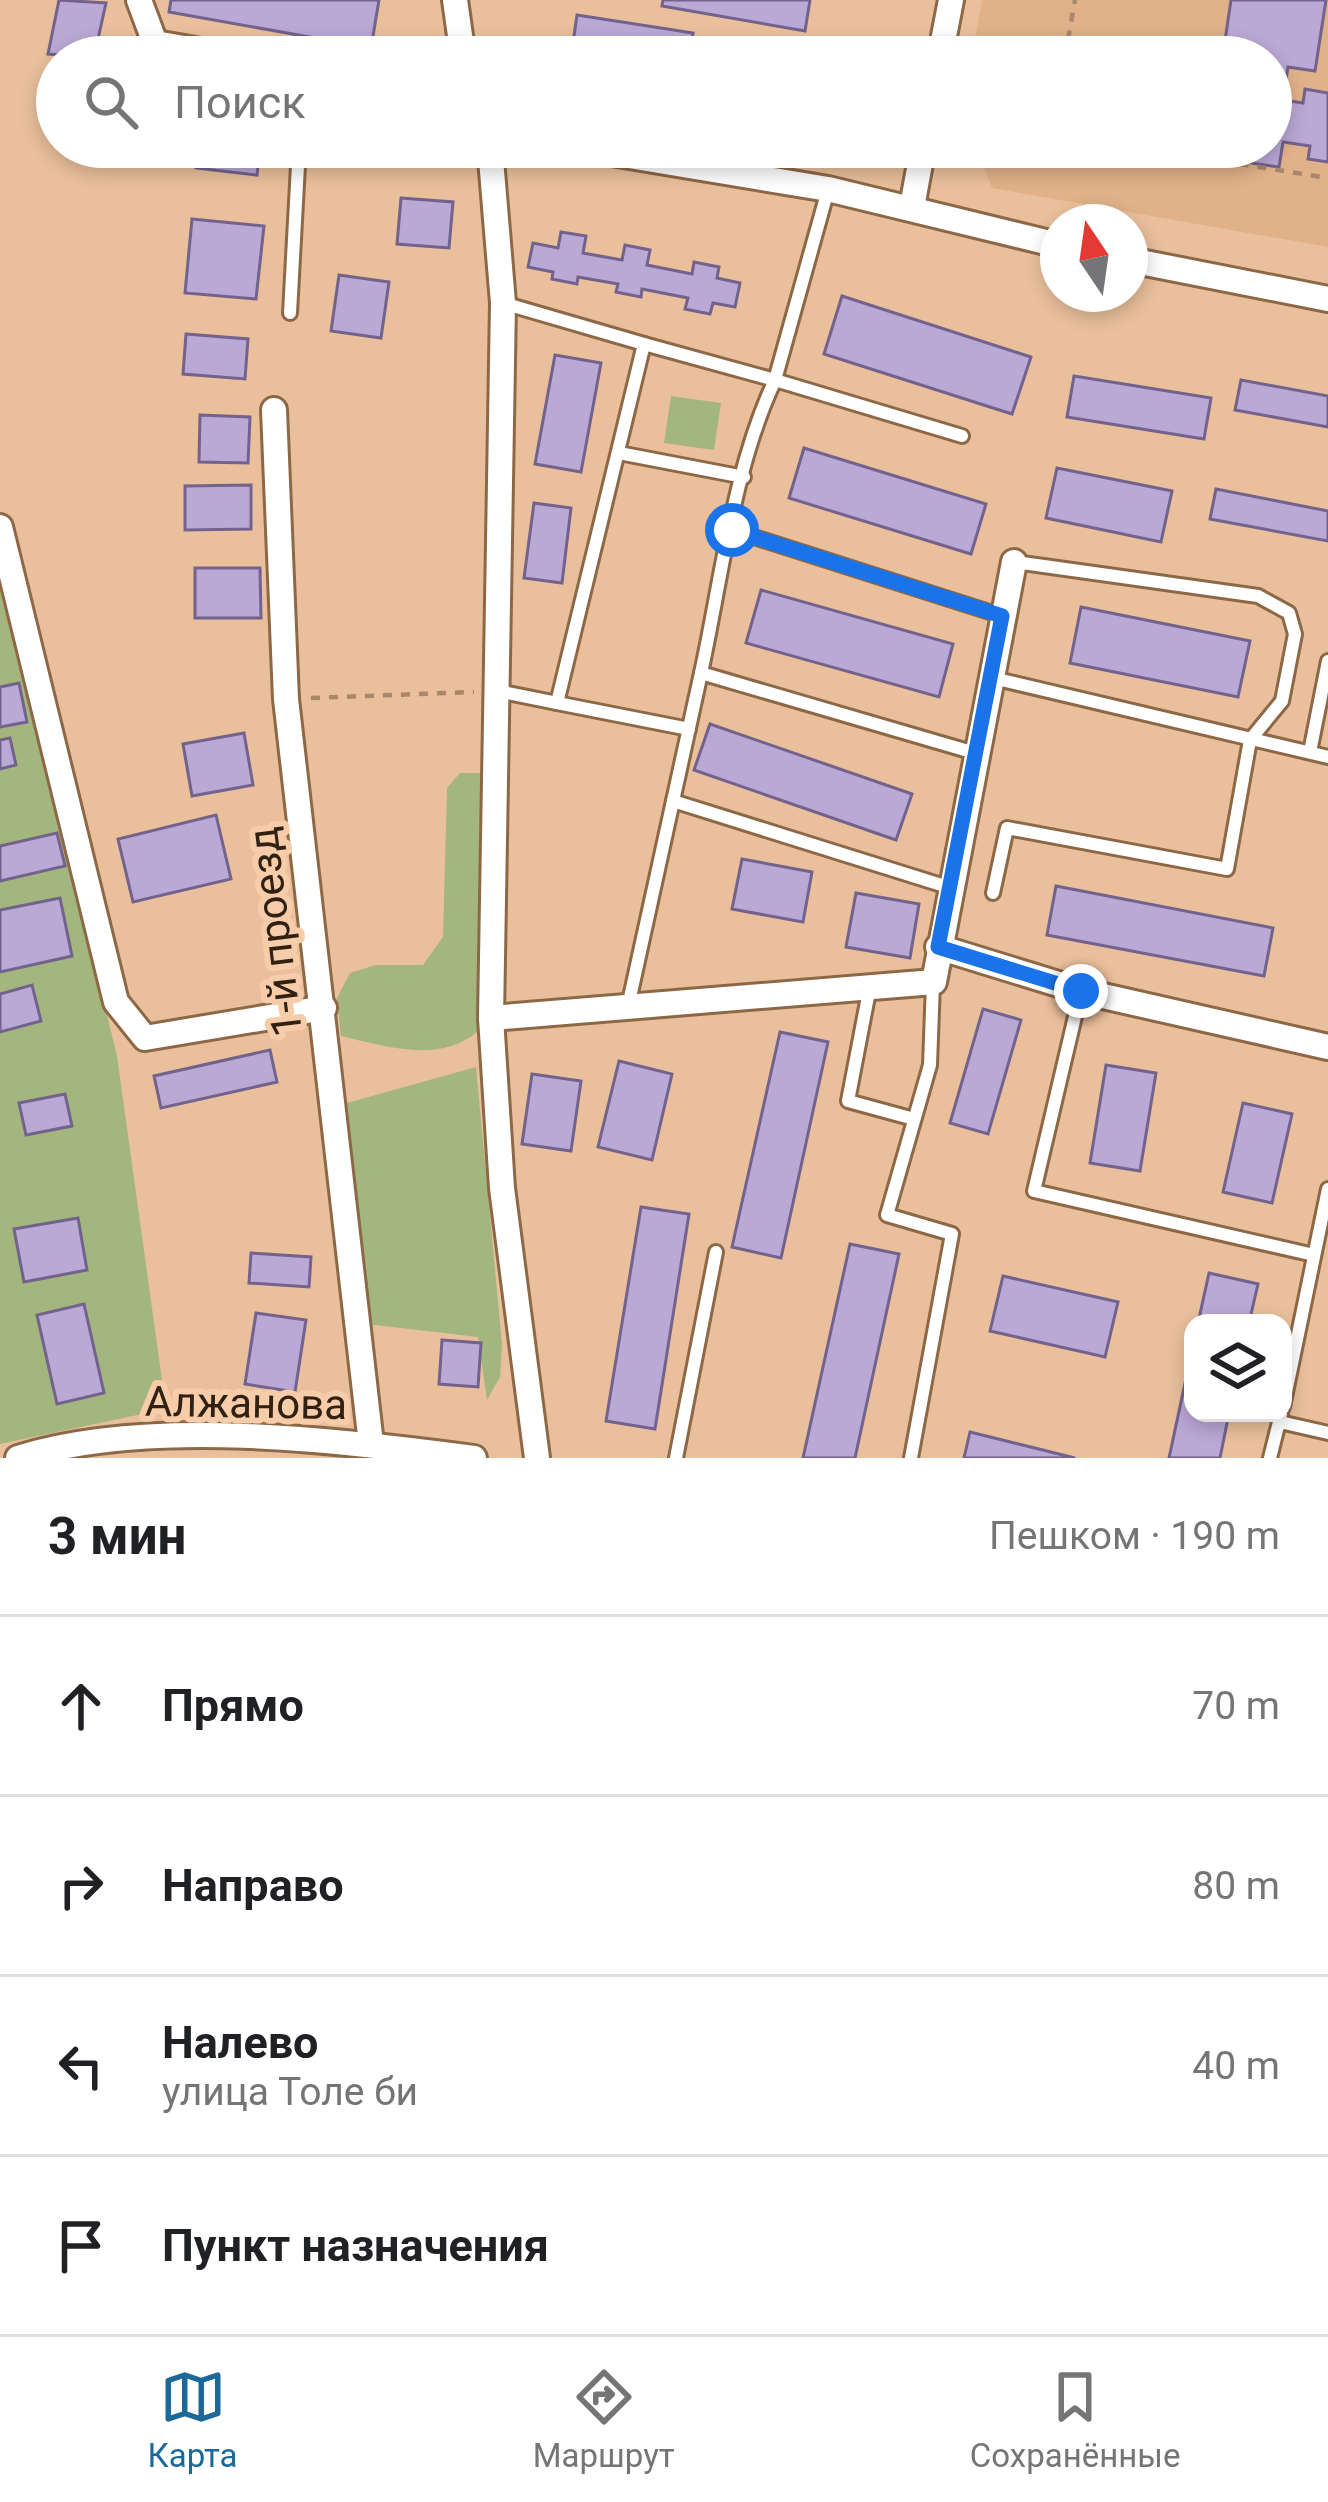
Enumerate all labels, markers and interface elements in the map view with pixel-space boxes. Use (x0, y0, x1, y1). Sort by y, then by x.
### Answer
search box (36, 36, 1292, 168)
icon: search (78, 69, 144, 135)
text: Поиск (174, 76, 306, 129)
north arrow (1040, 204, 1148, 312)
route start (705, 503, 759, 557)
street label: 1-й проезд (238, 824, 312, 1040)
route end (1054, 964, 1108, 1018)
map controls (1184, 1314, 1292, 1422)
button: layers (1184, 1314, 1292, 1422)
street label: Алжанова (145, 1377, 347, 1429)
text: 3 мин (48, 1507, 186, 1566)
text: Пешком · 190 m (989, 1513, 1280, 1559)
icon: ahead (48, 1673, 114, 1739)
text: Прямо (162, 1679, 304, 1732)
text: 70 m (1192, 1683, 1280, 1729)
icon: right (48, 1853, 114, 1919)
text: Направо (162, 1859, 344, 1912)
text: 80 m (1192, 1863, 1280, 1909)
text: Налево (162, 2016, 319, 2069)
icon: left (48, 2033, 114, 2099)
text: 40 m (1192, 2043, 1280, 2089)
text: улица Толе би (162, 2069, 418, 2115)
icon: arrive (48, 2213, 114, 2279)
text: Пункт назначения (162, 2219, 549, 2272)
tab: Карта (148, 2364, 238, 2475)
tab: Маршрут (533, 2364, 675, 2475)
tab: Сохранённые (970, 2364, 1180, 2475)

